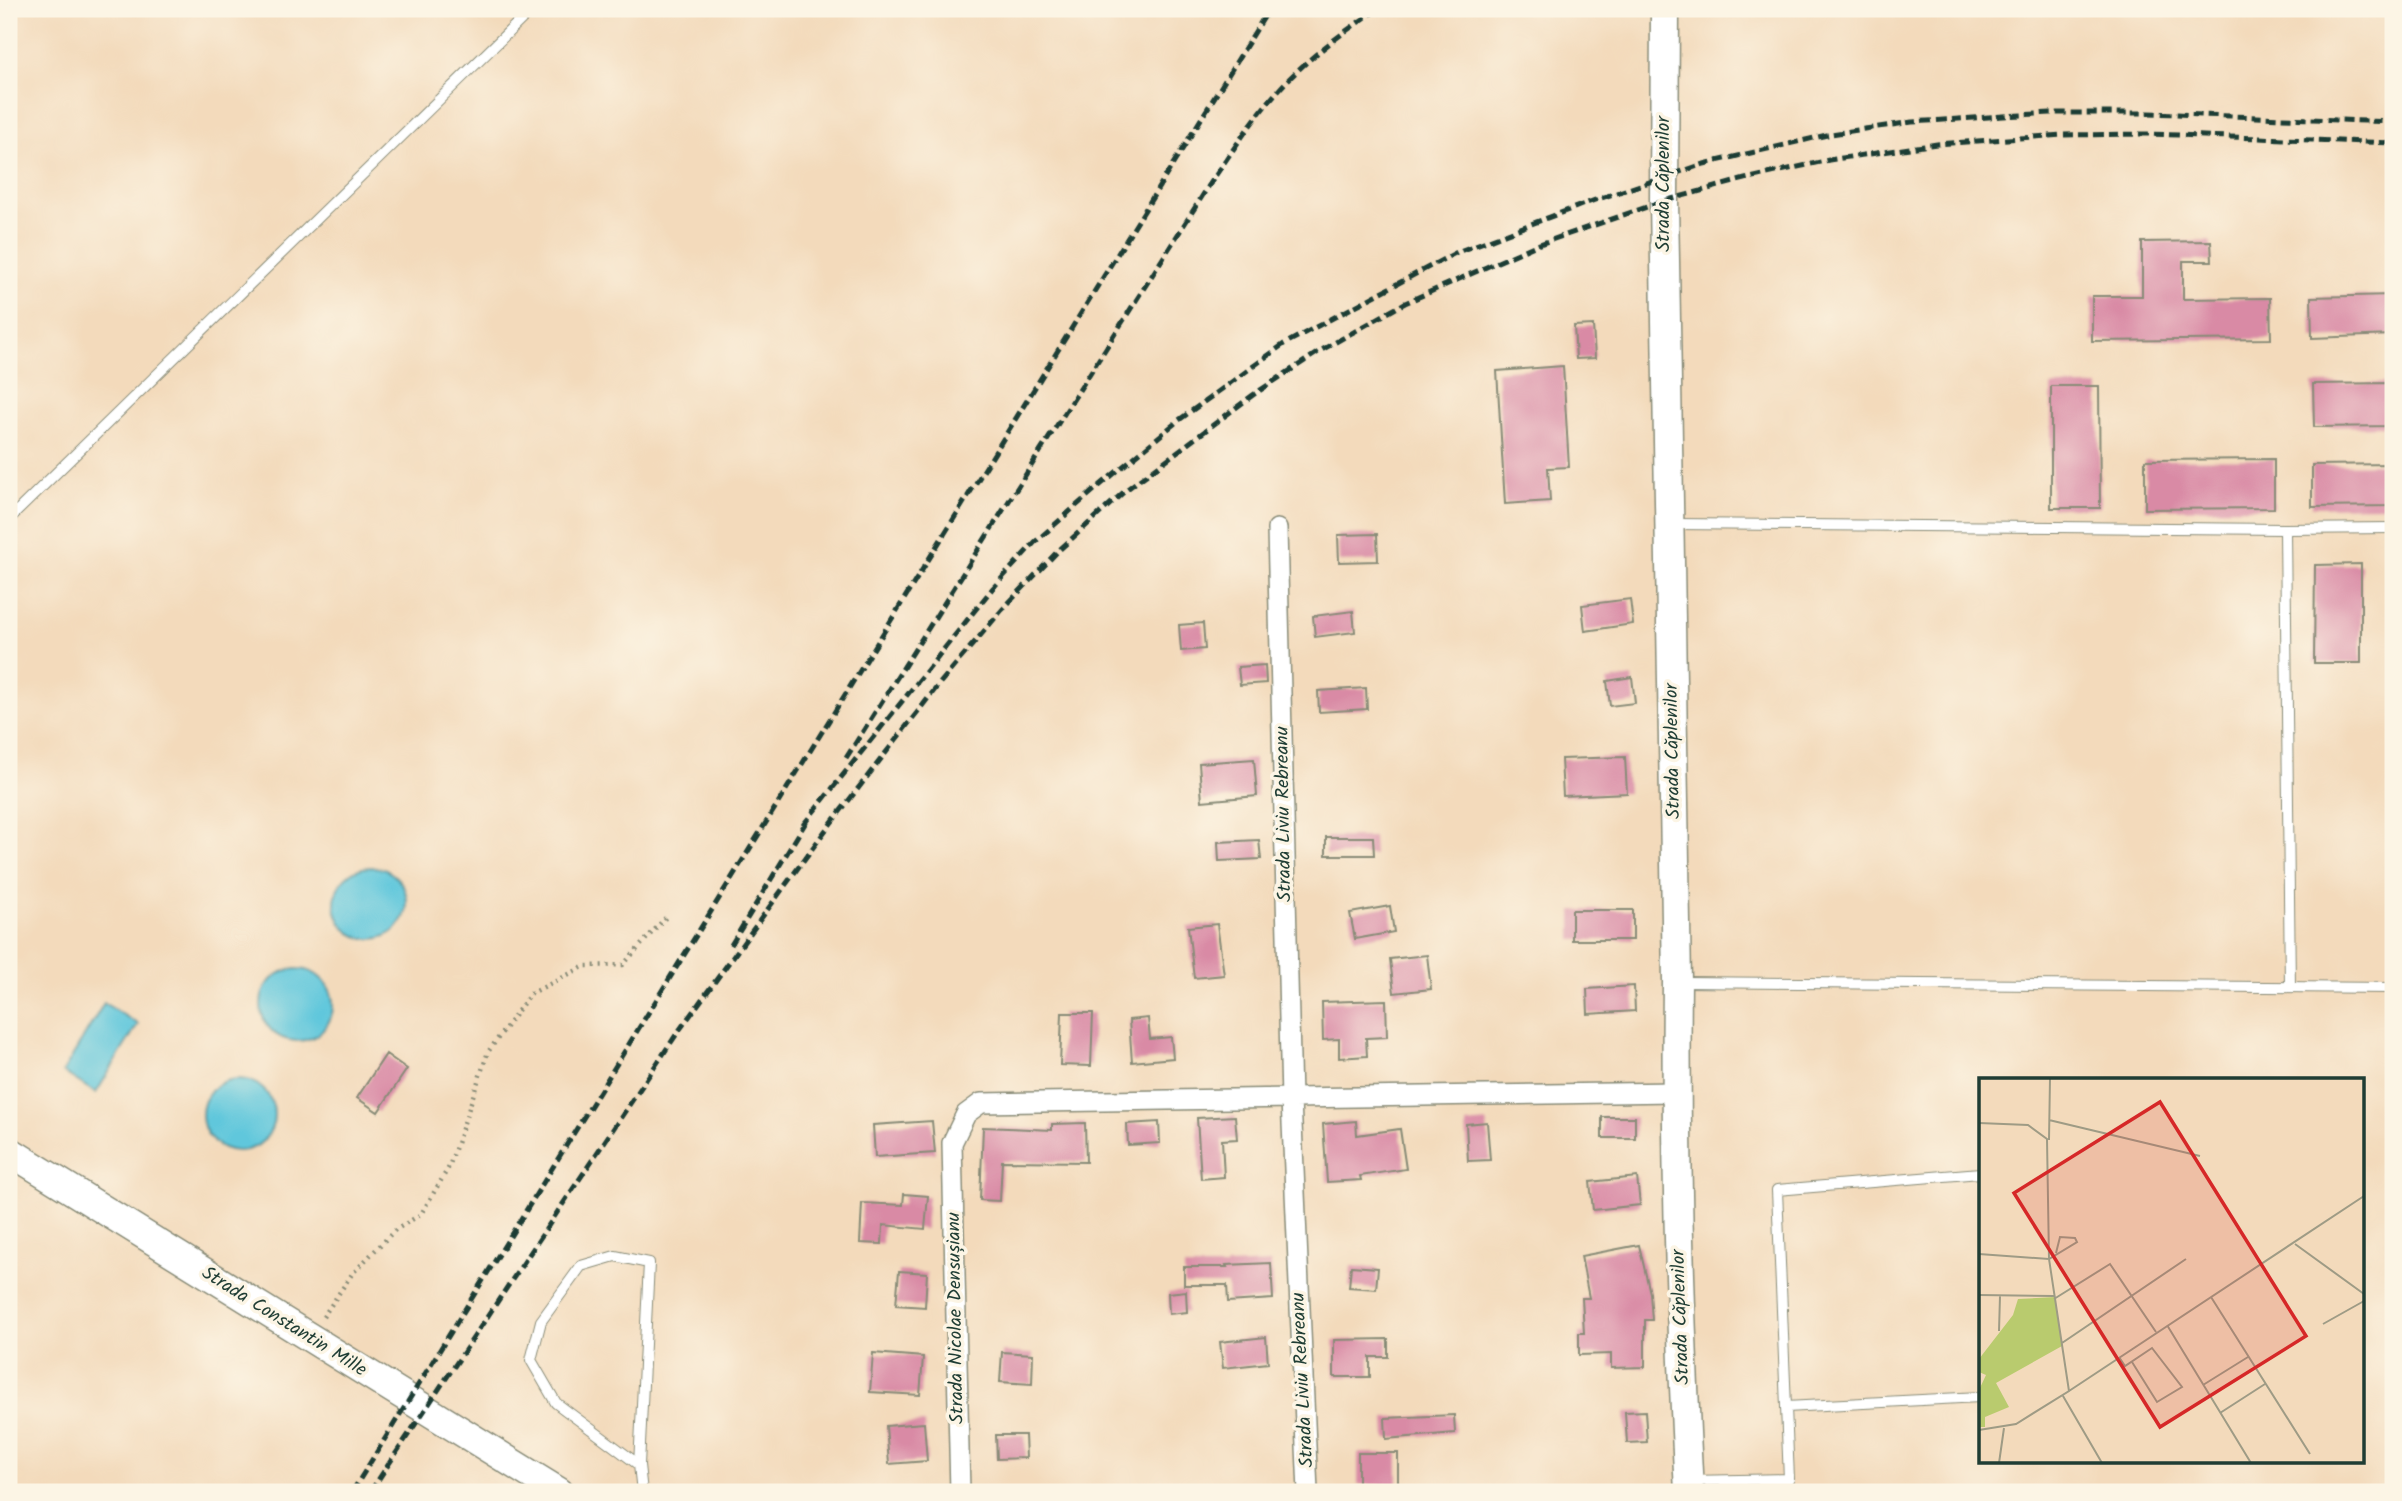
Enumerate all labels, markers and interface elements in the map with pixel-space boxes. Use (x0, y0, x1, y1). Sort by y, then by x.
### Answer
street label: Strada Căplenilor (1649, 115, 1679, 252)
street label: Strada Căplenilor (1657, 681, 1689, 819)
street label: Strada Liviu Rebreanu (1267, 726, 1301, 902)
inset map (1979, 1078, 2364, 1462)
street label: Strada Nicolae Densușianu (939, 1212, 973, 1424)
street label: Strada Căplenilor (1664, 1247, 1698, 1385)
street label: Strada Constantin Mille (195, 1259, 373, 1385)
street label: Strada Liviu Rebreanu (1283, 1292, 1323, 1468)

